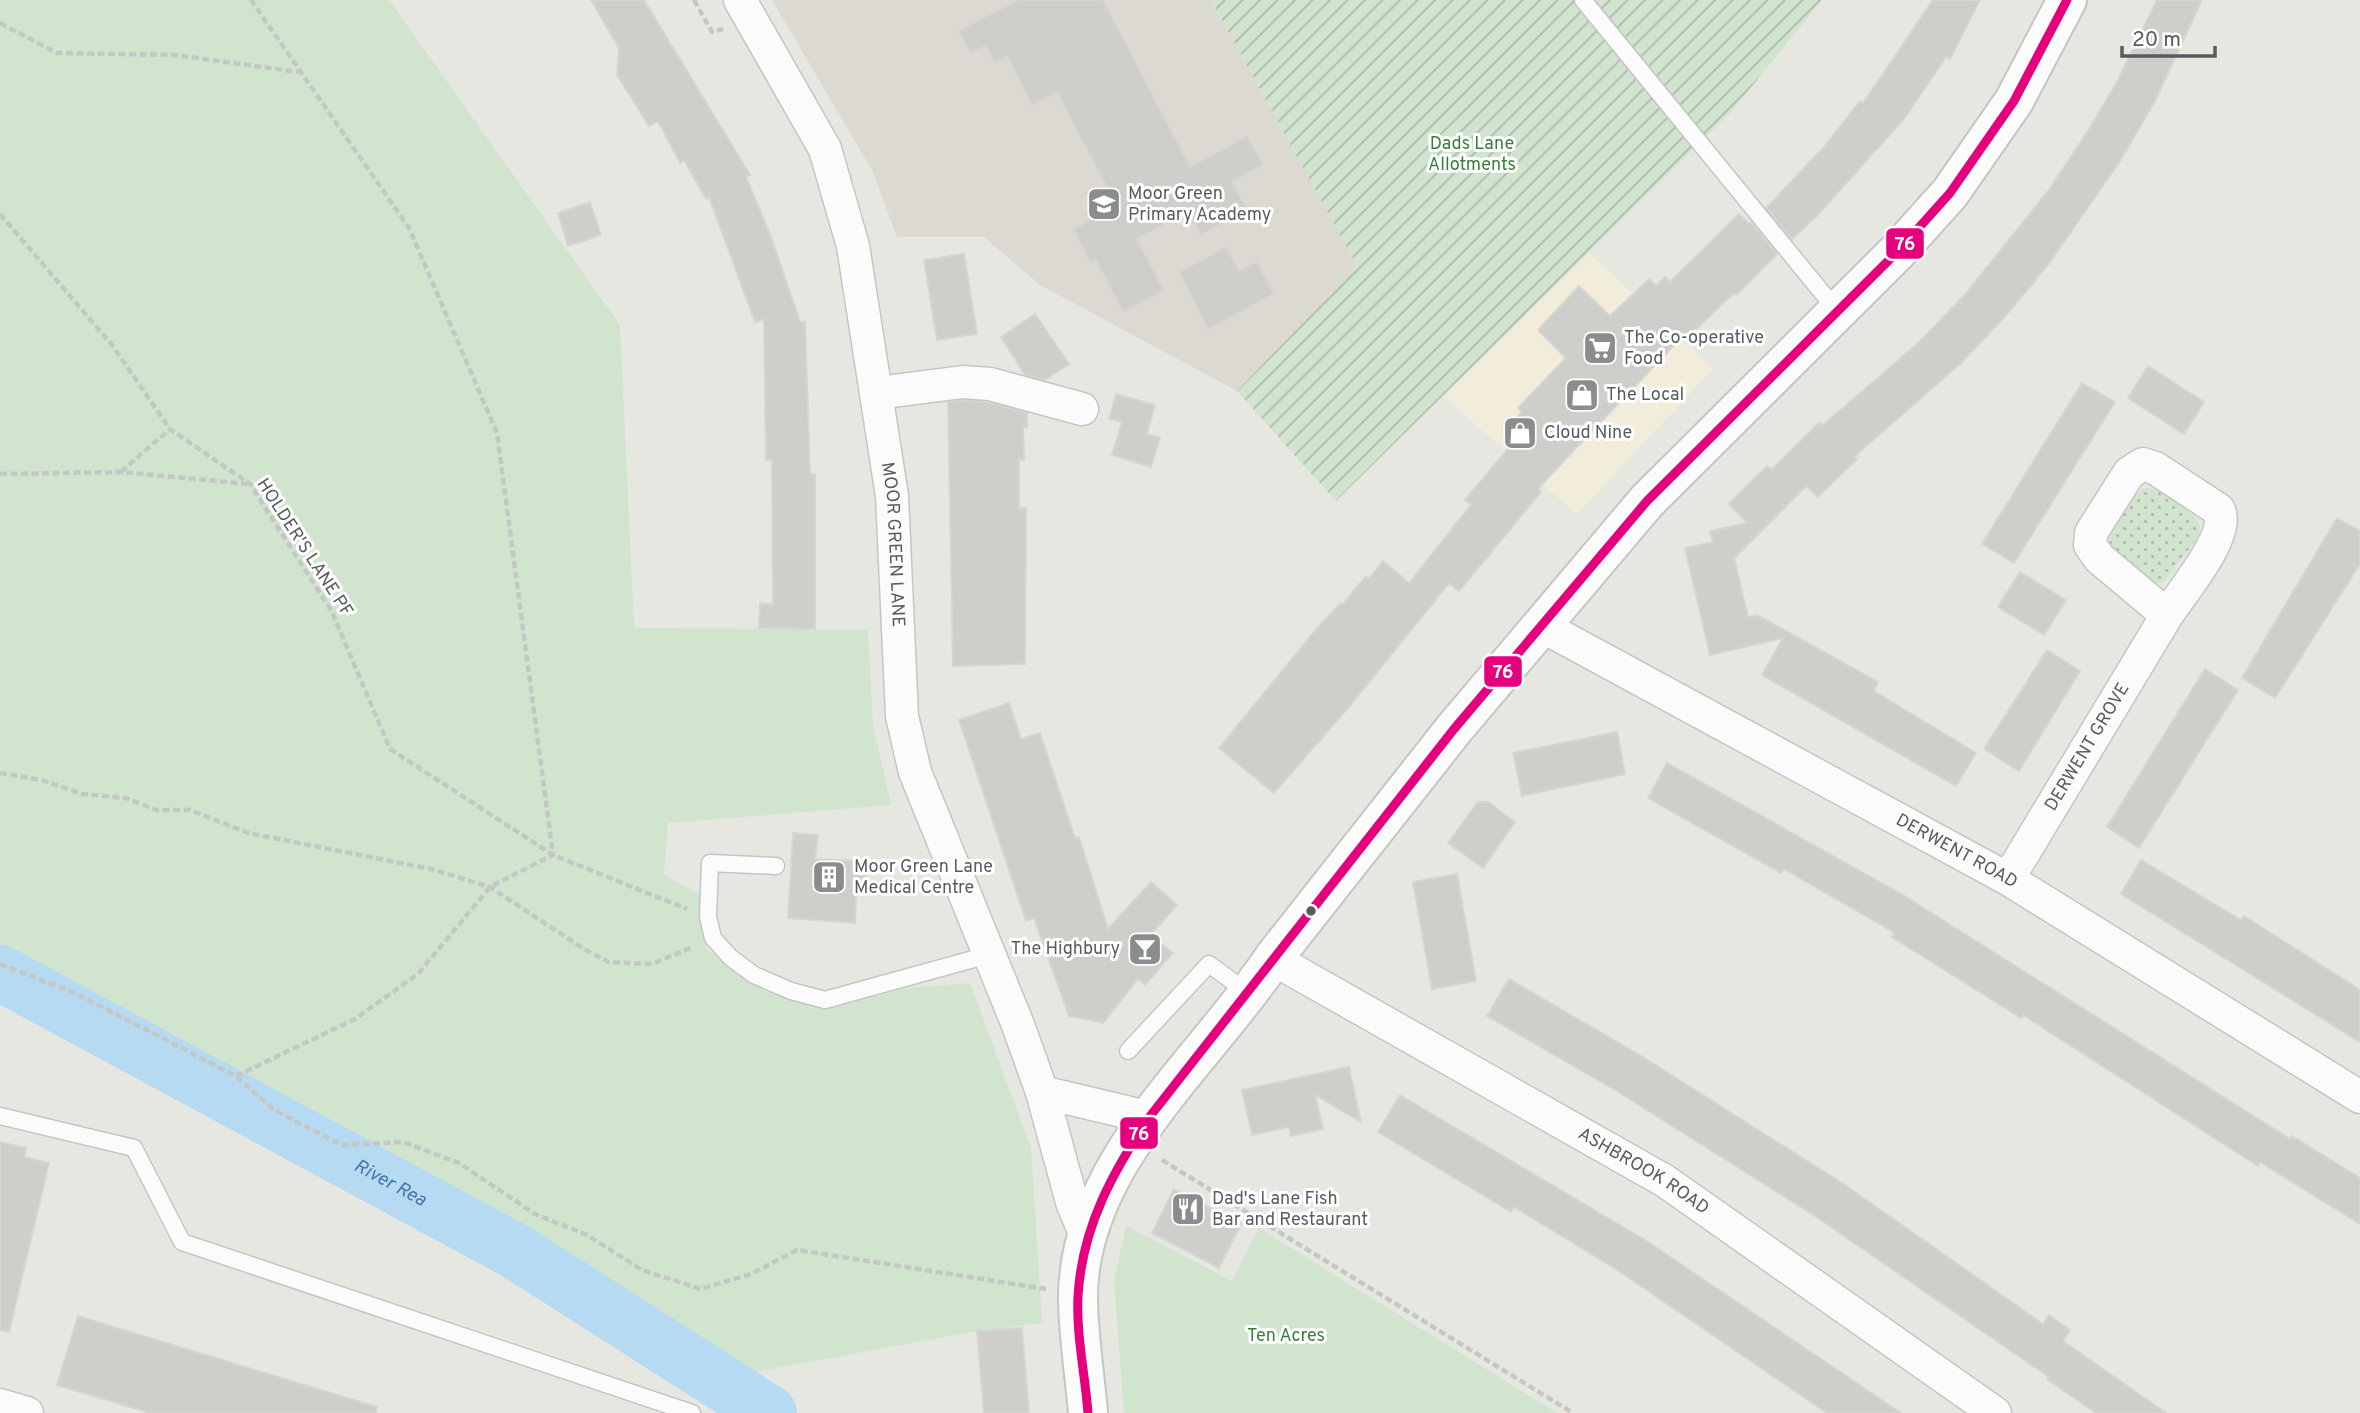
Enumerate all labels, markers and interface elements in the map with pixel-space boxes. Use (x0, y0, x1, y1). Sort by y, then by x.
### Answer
scale bar (2122, 14, 2215, 58)
text: 20 m (2132, 27, 2181, 54)
park label: Dads Lane Allotments (1428, 133, 1516, 177)
place label: Moor Green Primary Academy (1128, 183, 1271, 227)
school or university icon: Moor Green Primary Academy (1085, 185, 1123, 223)
line badge: 76 (1885, 227, 1925, 260)
text: 76 (1895, 233, 1915, 257)
place label: The Co-operative Food (1624, 327, 1764, 371)
supermarket icon: The Co-operative Food (1581, 329, 1619, 367)
shop icon: The Local (1563, 376, 1601, 414)
place label: The Local (1606, 384, 1684, 407)
shop icon: Cloud Nine (1501, 414, 1539, 452)
place label: Cloud Nine (1544, 422, 1632, 445)
street label: MOOR GREEN LANE (875, 460, 909, 628)
street label: HOLDER'S LANE PF (251, 474, 357, 622)
line badge: 76 (1483, 655, 1523, 688)
text: 76 (1493, 661, 1513, 685)
street label: DERWENT GROVE (2040, 679, 2135, 815)
street label: DERWENT ROAD (1892, 809, 2022, 894)
place label: Moor Green Lane Medical Centre (854, 856, 993, 900)
building icon: Moor Green Lane Medical Centre (810, 858, 848, 896)
unlabelled marker (1304, 904, 1318, 918)
bar icon: The Highbury (1126, 930, 1164, 968)
place label: The Highbury (1011, 938, 1120, 961)
line badge: 76 (1119, 1116, 1159, 1150)
street label: ASHBROOK ROAD (1574, 1122, 1714, 1220)
text: 76 (1129, 1123, 1149, 1147)
water label: River Rea (350, 1154, 430, 1213)
place label: Dad's Lane Fish Bar and Restaurant (1212, 1188, 1368, 1232)
restaurant icon: Dad's Lane Fish Bar and Restaurant (1169, 1190, 1207, 1228)
park label: Ten Acres (1247, 1325, 1325, 1348)

